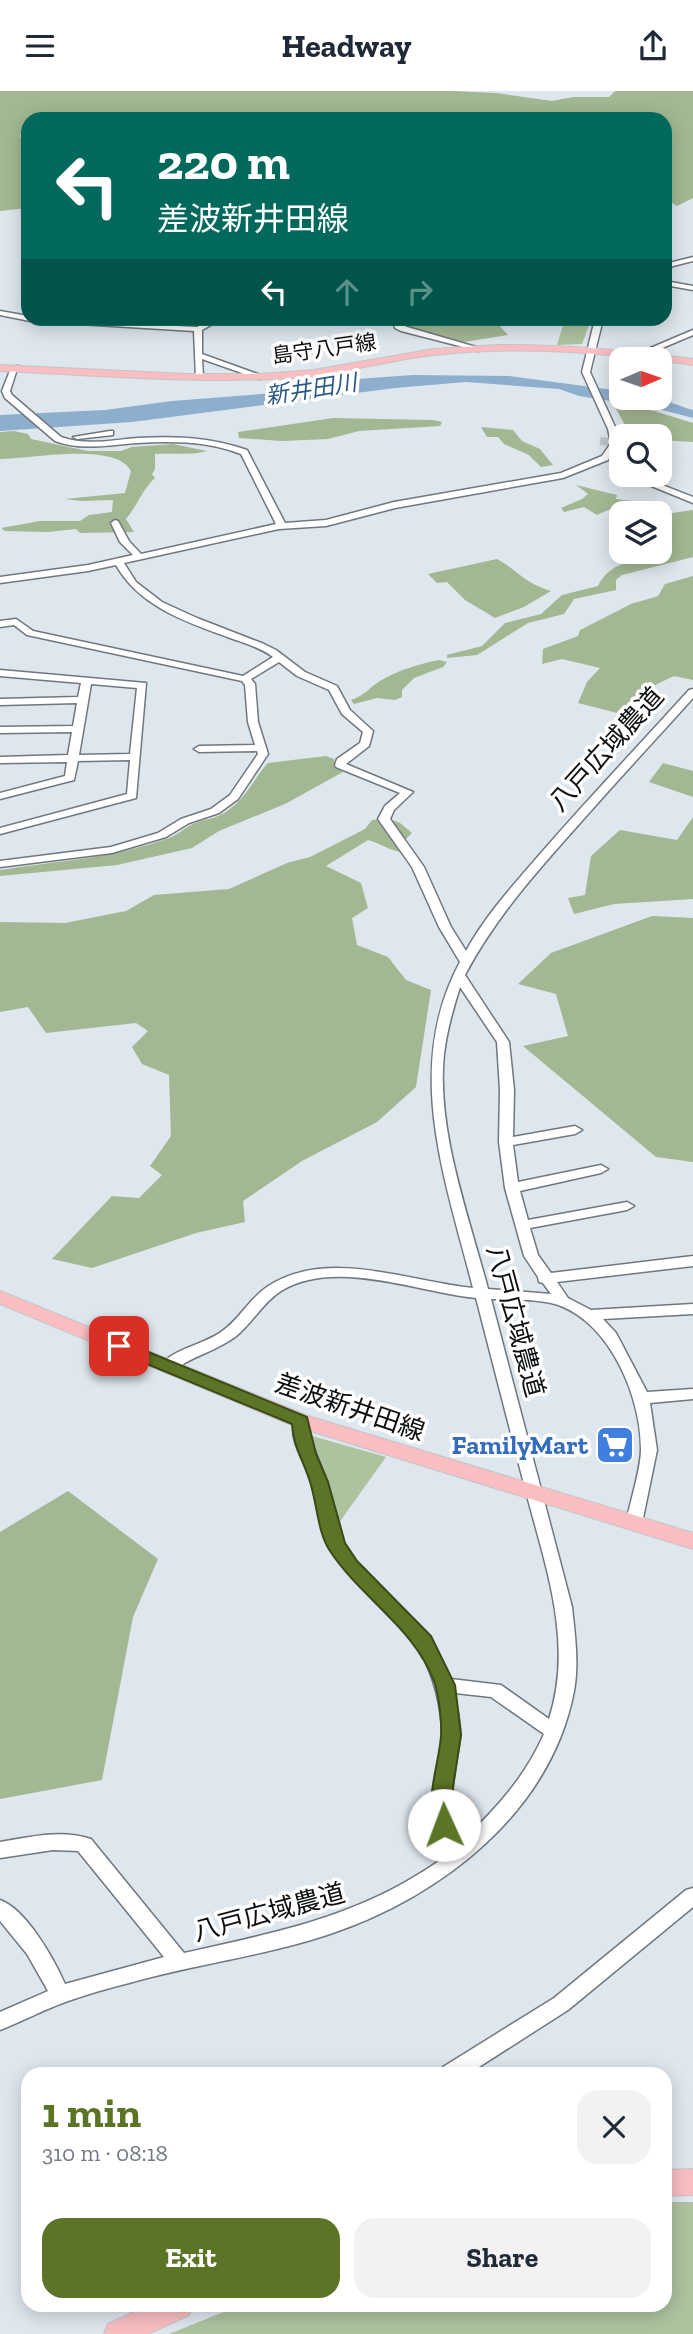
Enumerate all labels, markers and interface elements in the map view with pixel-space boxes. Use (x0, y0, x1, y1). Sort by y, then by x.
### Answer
icon: menu (21, 27, 59, 65)
text: Headway (281, 27, 412, 65)
icon: share (634, 27, 672, 65)
text: 220 m (157, 133, 290, 192)
icon: left (42, 140, 133, 231)
text: 差波新井田線 (157, 200, 349, 238)
icon: left (255, 273, 293, 311)
icon: ahead (328, 273, 366, 311)
icon: right (401, 273, 439, 311)
street label: 島守八戸線 (270, 329, 378, 368)
north arrow (609, 347, 672, 409)
map controls (609, 347, 672, 564)
water label: 新井田川 (263, 368, 362, 410)
button: search (609, 424, 672, 487)
button: layers (609, 501, 672, 564)
street label: 八戸広域農道 (542, 680, 670, 818)
street label: 八戸広域農道 (480, 1242, 552, 1400)
pin (89, 1316, 149, 1376)
icon: arrive (100, 1327, 138, 1365)
street label: 差波新井田線 (271, 1366, 429, 1448)
supermarket icon: FamilyMart (594, 1424, 636, 1466)
place label: FamilyMart (452, 1429, 589, 1461)
position arrow (407, 1788, 481, 1862)
street label: 八戸広域農道 (190, 1876, 348, 1948)
text: 1 min (42, 2087, 141, 2138)
button: close (577, 2090, 651, 2164)
text: 310 m · 08:18 (42, 2139, 168, 2167)
button: Exit (42, 2218, 340, 2298)
button: Share (354, 2218, 651, 2298)

